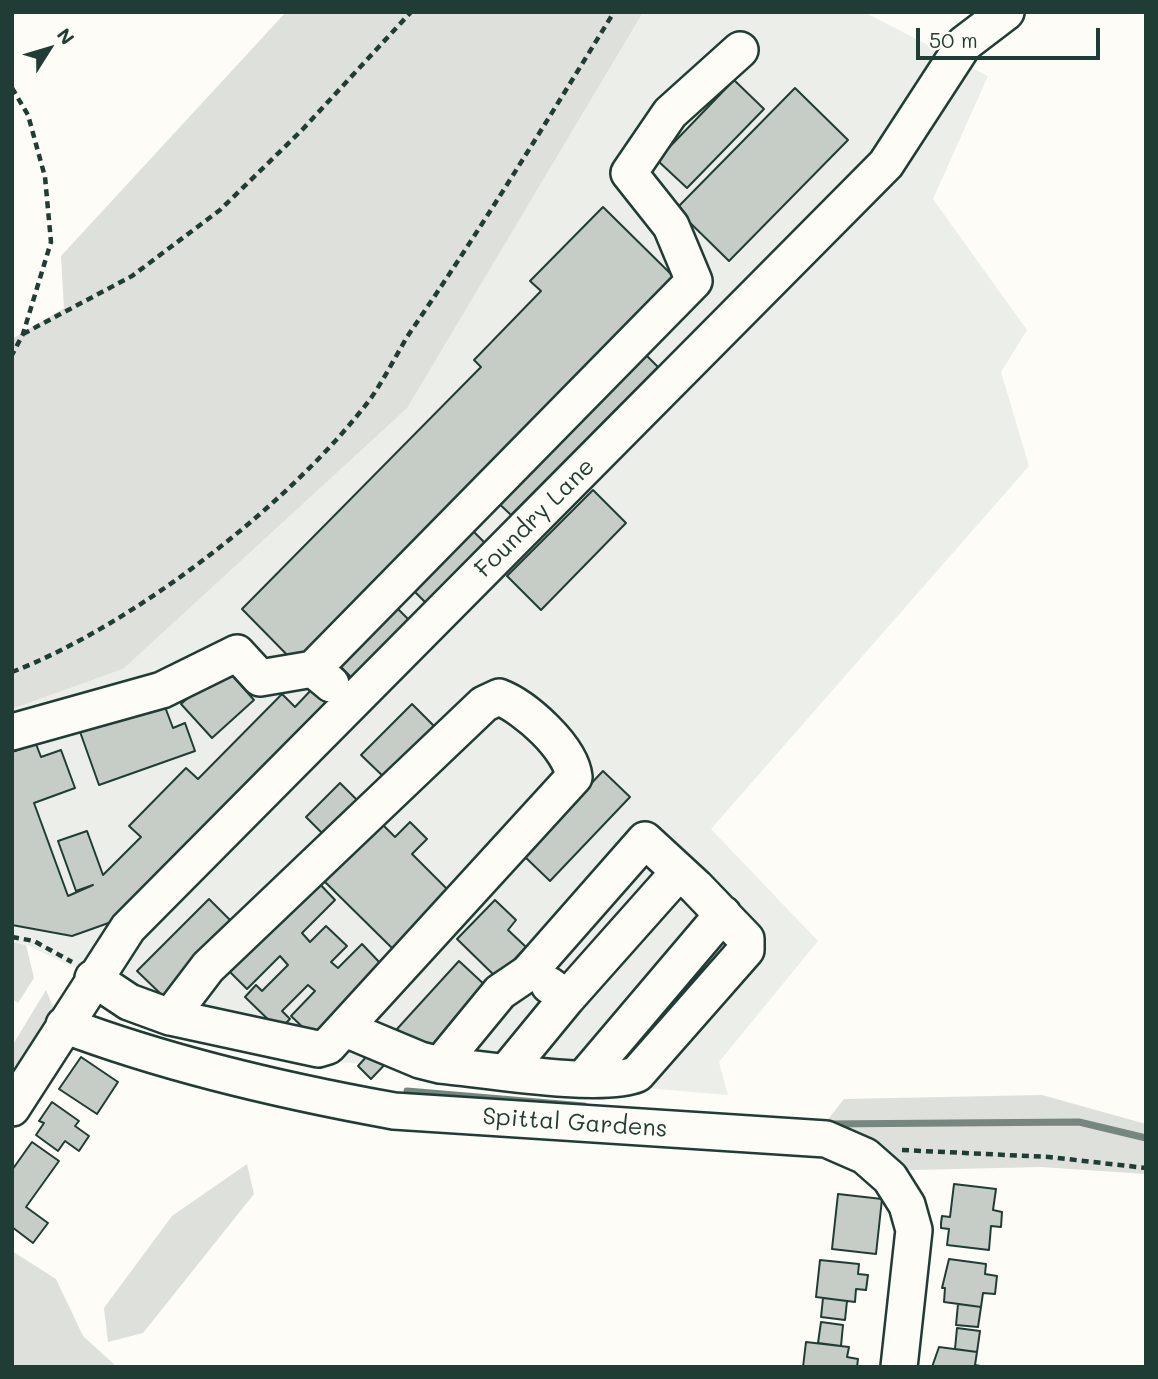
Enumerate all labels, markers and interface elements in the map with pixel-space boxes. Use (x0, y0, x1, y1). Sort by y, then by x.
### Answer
north arrow (14, 14, 84, 84)
scale bar (920, 14, 1104, 58)
text: N (52, 23, 80, 49)
text: 50 m (929, 26, 978, 53)
street label: Foundry Lane (469, 452, 601, 584)
street label: Spittal Gardens (482, 1102, 668, 1144)

